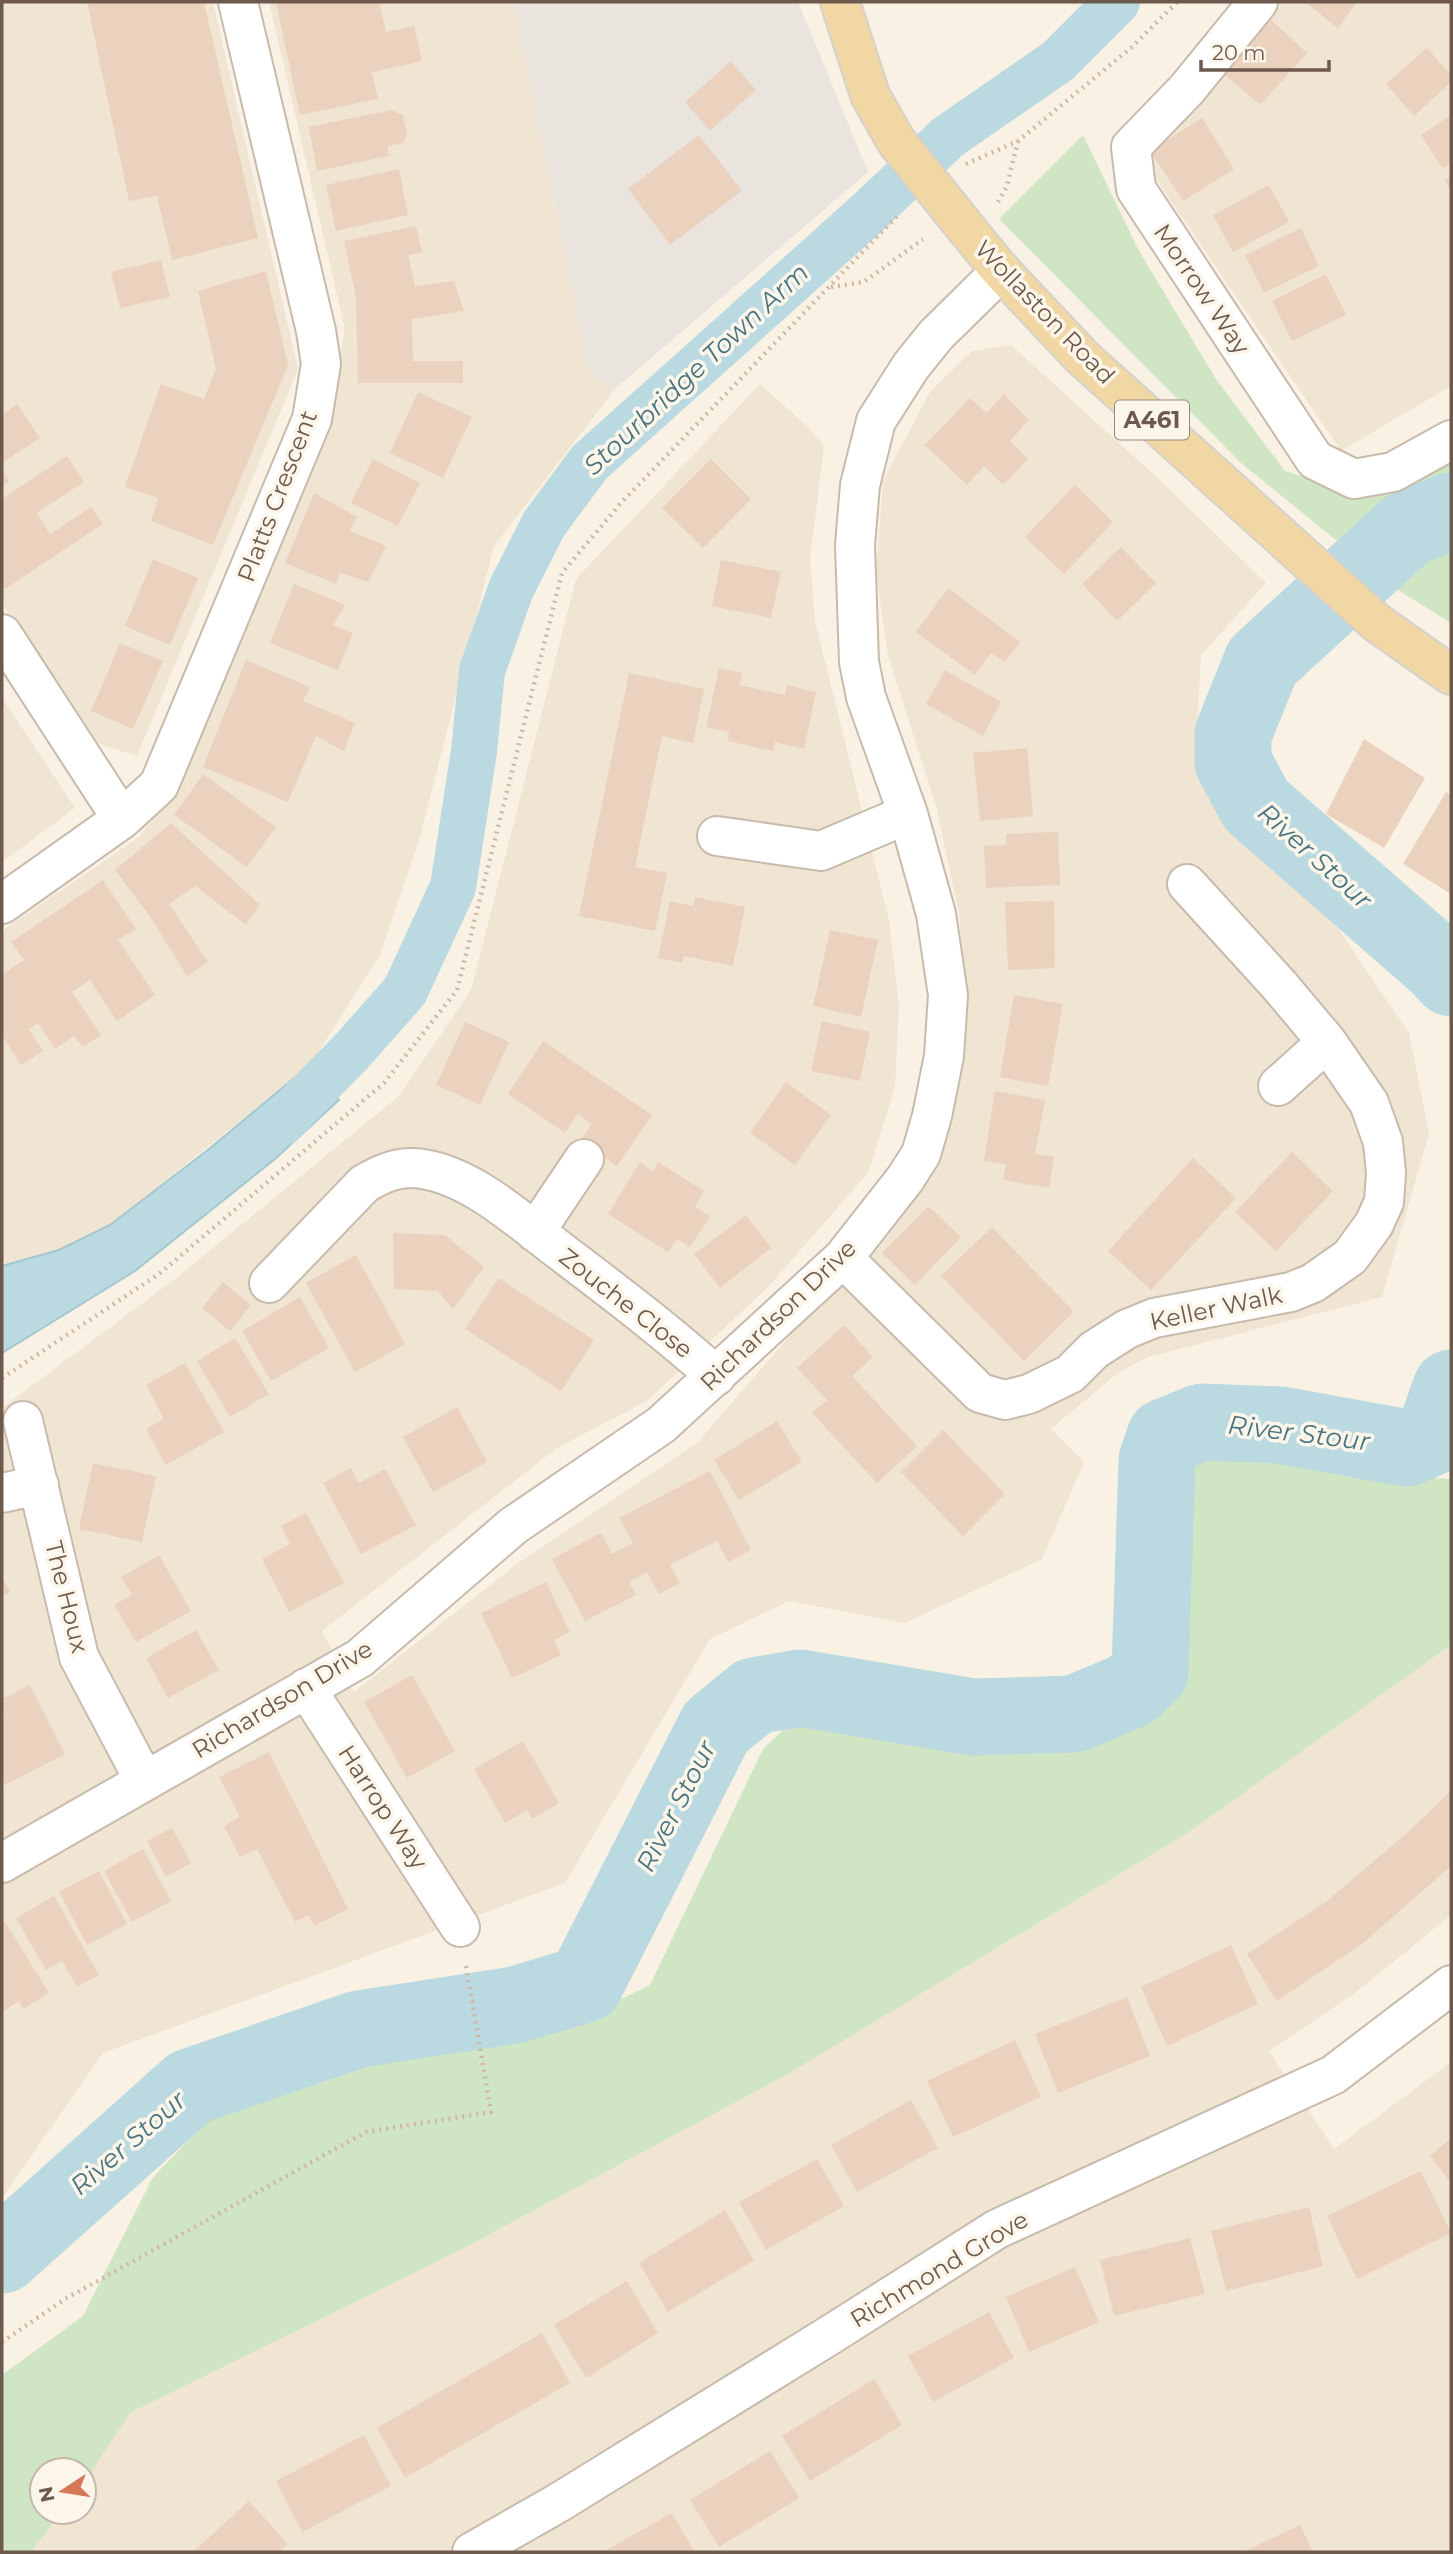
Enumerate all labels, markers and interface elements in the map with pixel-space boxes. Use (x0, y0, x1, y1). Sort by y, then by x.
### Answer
scale bar (1201, 28, 1329, 72)
text: 20 m (1212, 40, 1266, 65)
street label: Morrow Way (1148, 218, 1256, 360)
street label: Wollaston Road (969, 234, 1121, 390)
water label: Stourbridge Town Arm (577, 256, 815, 482)
road number: A461 (1115, 400, 1189, 440)
street label: Platts Crescent (231, 406, 323, 586)
water label: River Stour (1251, 796, 1379, 916)
street label: Richardson Drive (694, 1233, 862, 1397)
street label: Zouche Close (553, 1242, 699, 1364)
street label: Keller Walk (1147, 1280, 1285, 1336)
water label: River Stour (1226, 1408, 1372, 1458)
street label: The Houx (39, 1538, 95, 1656)
street label: Richardson Drive (187, 1634, 377, 1764)
water label: River Stour (629, 1735, 723, 1877)
street label: Harrop Way (332, 1740, 434, 1874)
water label: River Stour (64, 2084, 193, 2202)
street label: Richmond Grove (845, 2204, 1033, 2334)
north arrow (28, 2456, 98, 2526)
text: N (34, 2485, 60, 2504)

